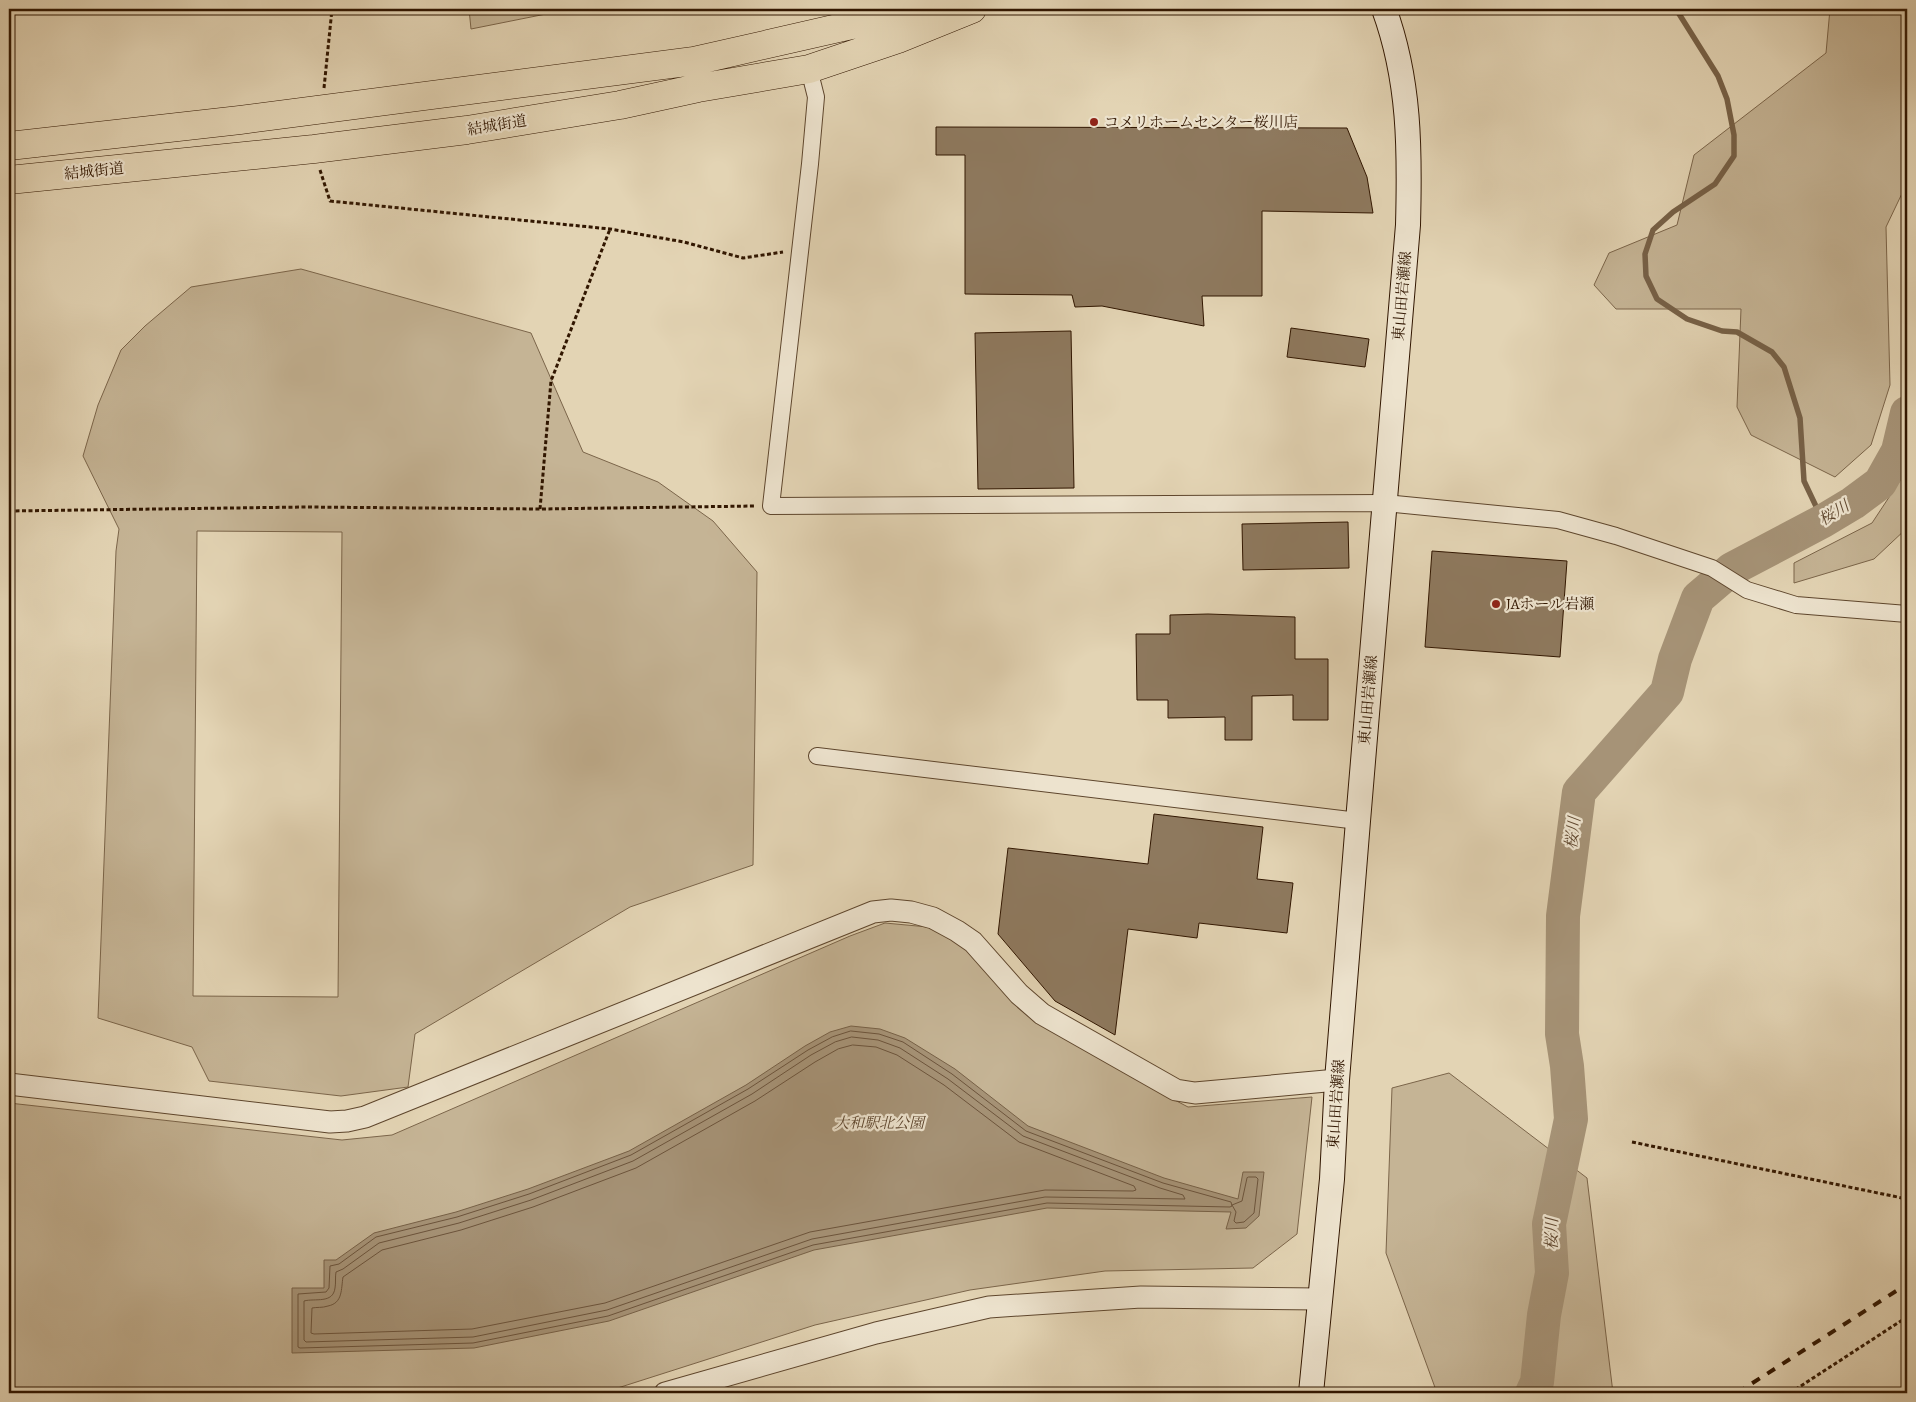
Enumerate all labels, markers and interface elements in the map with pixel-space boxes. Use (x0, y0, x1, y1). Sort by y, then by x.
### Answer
street label: 結城街道 (466, 110, 528, 140)
place label: コメリホームセンター桜川店 (1104, 112, 1298, 132)
marker: コメリホームセンター桜川店 (1088, 116, 1100, 128)
street label: 結城街道 (63, 158, 125, 184)
street label: 東山田岩瀬線 (1388, 250, 1416, 342)
water label: 桜川 (1815, 494, 1855, 531)
place label: JAホール岩瀬 (1506, 594, 1594, 614)
marker: JAホール岩瀬 (1490, 598, 1502, 610)
street label: 東山田岩瀬線 (1354, 654, 1382, 746)
water label: 桜川 (1560, 814, 1586, 850)
street label: 東山田岩瀬線 (1323, 1058, 1349, 1150)
park label: 大和駅北公園 (834, 1113, 927, 1133)
water label: 桜川 (1541, 1216, 1563, 1250)

